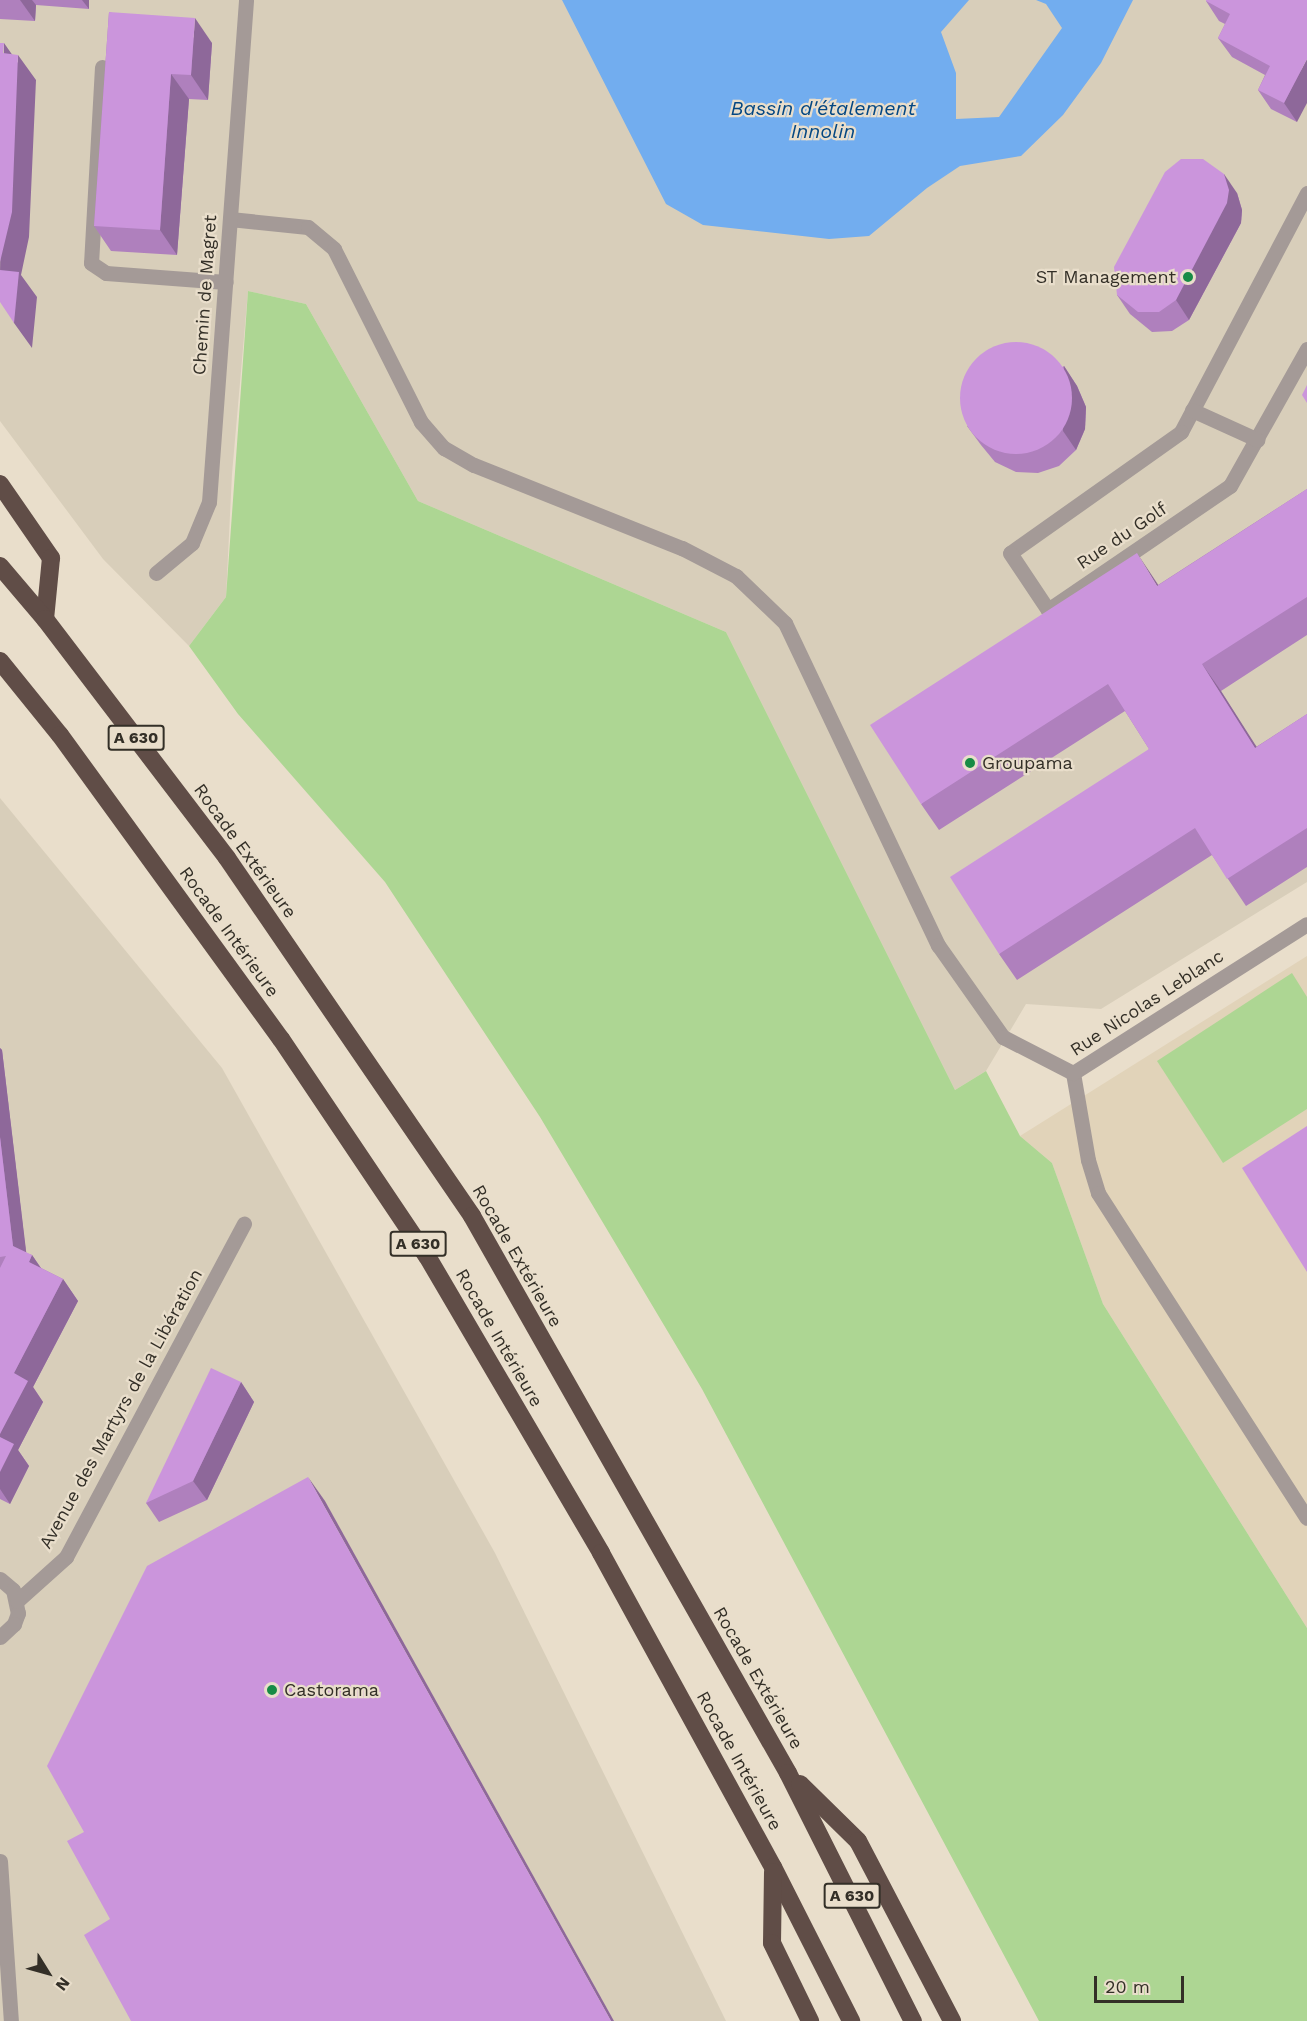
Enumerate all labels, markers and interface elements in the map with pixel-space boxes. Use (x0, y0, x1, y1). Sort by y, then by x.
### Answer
water label: Bassin d'étalement Innolin (730, 96, 916, 143)
street label: Chemin de Magret (189, 214, 221, 376)
place label: ST Management (1035, 266, 1176, 288)
marker: ST Management (1181, 270, 1195, 284)
street label: Rue du Golf (1073, 498, 1171, 574)
road number: A 630 (106, 725, 166, 751)
place label: Groupama (982, 752, 1073, 774)
marker: Groupama (963, 756, 977, 770)
street label: Rocade Extérieure (189, 780, 301, 922)
street label: Rocade Intérieure (174, 863, 284, 1001)
street label: Rue Nicolas Leblanc (1066, 945, 1228, 1061)
street label: Rocade Extérieure (467, 1181, 567, 1331)
road number: A 630 (388, 1231, 448, 1257)
street label: Avenue des Martyrs de la Libération (35, 1265, 207, 1553)
street label: Rocade Intérieure (451, 1265, 547, 1411)
street label: Rocade Extérieure (708, 1603, 808, 1753)
place label: Castorama (284, 1679, 379, 1701)
marker: Castorama (265, 1683, 279, 1697)
street label: Rocade Intérieure (692, 1688, 786, 1834)
road number: A 630 (822, 1883, 882, 1909)
north arrow (18, 1943, 78, 2003)
scale bar (1097, 1964, 1187, 2002)
text: N (52, 1974, 74, 1995)
text: 20 m (1105, 1976, 1150, 1997)

